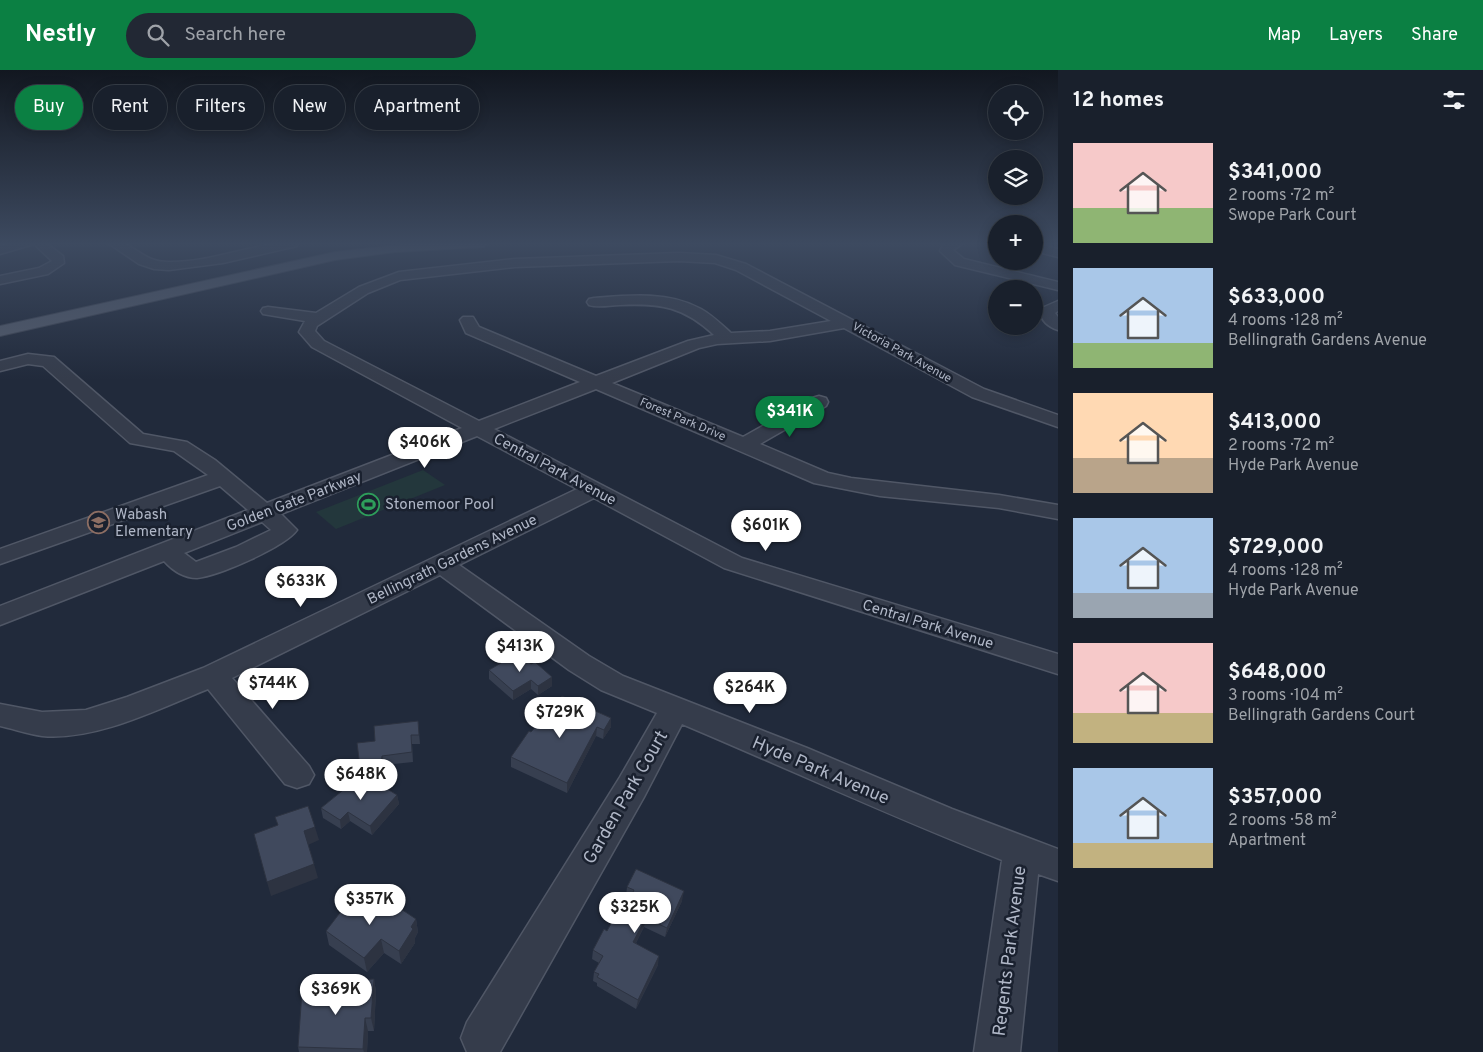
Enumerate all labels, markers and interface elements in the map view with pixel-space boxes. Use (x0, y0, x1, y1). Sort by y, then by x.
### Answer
search box (126, 13, 476, 58)
text: Nestly (25, 20, 96, 50)
icon: search (144, 21, 172, 49)
text: Search here (184, 23, 286, 47)
text: Map (1267, 24, 1301, 47)
text: Layers (1329, 24, 1383, 47)
text: Share (1411, 24, 1458, 47)
chip: Buy (15, 85, 83, 130)
chip: Rent (93, 85, 167, 130)
chip: Filters (177, 85, 264, 130)
chip: New (274, 85, 345, 130)
chip: Apartment (355, 85, 479, 130)
map controls (988, 85, 1043, 335)
button: locate (988, 85, 1043, 140)
icon: filters (1440, 86, 1468, 114)
text: 12 homes (1073, 87, 1164, 114)
button: layers (988, 150, 1043, 205)
text: $341,000 (1228, 159, 1322, 186)
icon: home (1113, 163, 1173, 223)
text: 2 rooms · 72 m² (1228, 186, 1334, 206)
text: Swope Park Court (1228, 206, 1357, 226)
button: + (988, 215, 1043, 270)
button: − (988, 280, 1043, 335)
text: $633,000 (1228, 284, 1325, 311)
icon: home (1113, 288, 1173, 348)
text: 4 rooms · 128 m² (1228, 311, 1343, 331)
street label: Victoria Park Avenue (849, 319, 954, 387)
text: Bellingrath Gardens Avenue (1228, 331, 1427, 351)
street label: Forest Park Drive (637, 395, 728, 445)
pin: $341K (755, 396, 825, 438)
text: $341K (766, 402, 814, 422)
text: $413,000 (1228, 409, 1321, 436)
icon: home (1113, 413, 1173, 473)
pin: $406K (390, 426, 460, 469)
street label: Central Park Avenue (490, 430, 619, 511)
text: $406K (399, 433, 451, 453)
text: 2 rooms · 72 m² (1228, 436, 1334, 456)
text: Hyde Park Avenue (1228, 456, 1359, 476)
street label: Golden Gate Parkway (224, 468, 365, 537)
sports icon: Stonemoor Pool (357, 492, 381, 516)
place label: Stonemoor Pool (385, 496, 494, 515)
place label: Wabash Elementary (115, 506, 193, 542)
pin: $601K (731, 510, 801, 552)
school or university icon: Wabash Elementary (87, 511, 111, 535)
street label: Bellingrath Gardens Avenue (365, 511, 541, 610)
text: $601K (742, 516, 790, 536)
text: $729,000 (1228, 534, 1324, 561)
icon: home (1113, 538, 1173, 598)
text: 4 rooms · 128 m² (1228, 561, 1343, 581)
pin: $633K (266, 566, 336, 608)
text: $633K (276, 572, 326, 592)
text: Hyde Park Avenue (1228, 581, 1359, 601)
street label: Central Park Avenue (860, 596, 995, 654)
pin: $413K (485, 630, 555, 673)
text: $413K (496, 637, 544, 657)
text: $648,000 (1228, 659, 1327, 686)
icon: home (1113, 663, 1173, 723)
pin: $744K (238, 668, 308, 710)
pin: $264K (715, 672, 785, 714)
text: $744K (249, 674, 297, 694)
text: $264K (725, 678, 775, 698)
text: 3 rooms · 104 m² (1228, 686, 1343, 706)
pin: $729K (525, 696, 595, 739)
text: $729K (536, 703, 584, 723)
text: Bellingrath Gardens Court (1228, 706, 1415, 726)
street label: Garden Park Court (579, 727, 674, 869)
street label: Hyde Park Avenue (748, 732, 893, 811)
pin: $648K (326, 758, 396, 801)
text: $648K (335, 765, 387, 785)
text: $357,000 (1228, 784, 1322, 811)
icon: home (1113, 788, 1173, 848)
text: 2 rooms · 58 m² (1228, 811, 1337, 831)
text: Apartment (1228, 831, 1306, 851)
street label: Regents Park Avenue (989, 865, 1032, 1038)
pin: $357K (335, 884, 405, 926)
text: $357K (346, 890, 394, 910)
pin: $325K (600, 892, 670, 934)
text: $325K (610, 898, 660, 918)
pin: $369K (301, 974, 371, 1016)
text: $369K (311, 980, 361, 1000)

